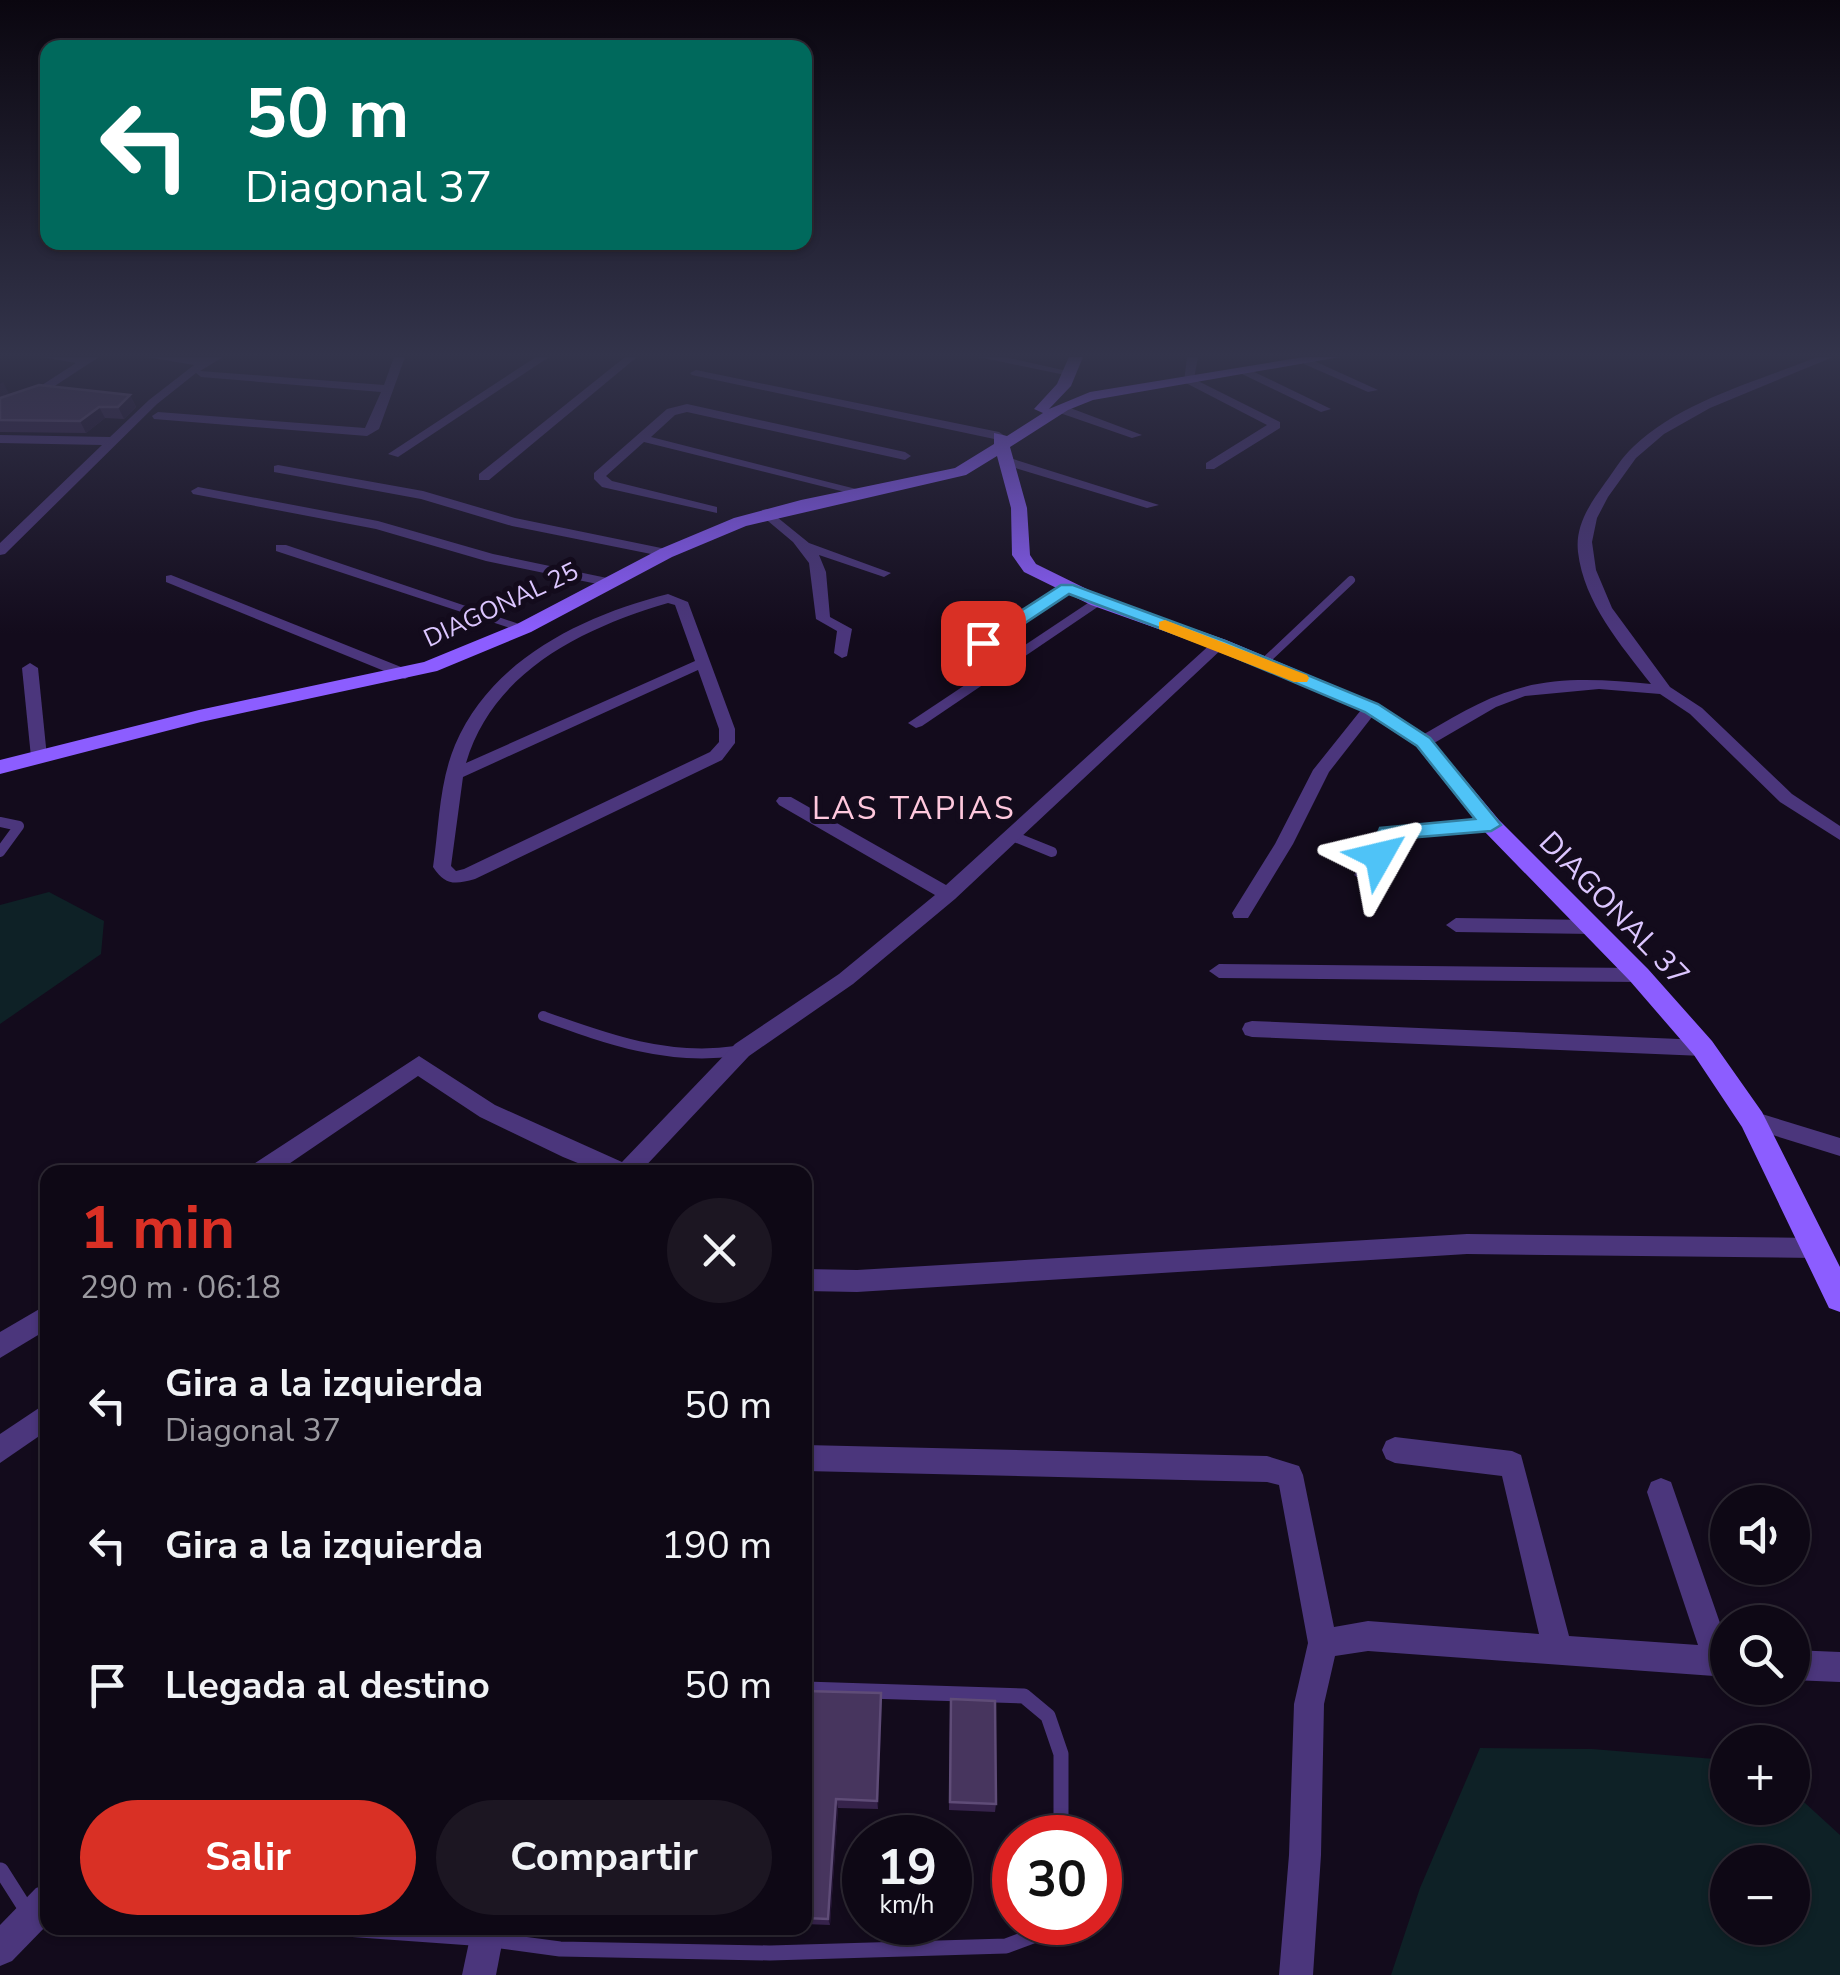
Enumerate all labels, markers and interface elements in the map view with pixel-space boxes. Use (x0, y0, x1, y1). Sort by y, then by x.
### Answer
text: 50 m (245, 66, 409, 162)
icon: left (80, 80, 210, 210)
text: Diagonal 37 (245, 157, 492, 218)
street label: DIAGONAL 25 (418, 554, 584, 656)
pin (941, 601, 1026, 686)
icon: arrive (956, 616, 1011, 671)
district label: LAS TAPIAS (812, 787, 1016, 830)
position arrow (1327, 804, 1431, 908)
street label: DIAGONAL 37 (1530, 823, 1698, 995)
text: 1 min (80, 1187, 235, 1269)
button: close (667, 1198, 772, 1303)
text: 290 m · 06:18 (80, 1266, 281, 1309)
text: Gira a la izquierda (165, 1358, 483, 1409)
icon: left (80, 1378, 135, 1433)
text: 50 m (684, 1380, 772, 1431)
text: Diagonal 37 (165, 1409, 341, 1452)
map controls (1710, 1485, 1810, 1945)
button: sound (1710, 1485, 1810, 1585)
icon: left (80, 1518, 135, 1573)
text: Gira a la izquierda (165, 1520, 483, 1571)
text: 190 m (661, 1520, 772, 1571)
button: search (1710, 1605, 1810, 1705)
icon: arrive (80, 1658, 135, 1713)
text: Llegada al destino (165, 1660, 490, 1711)
text: 50 m (684, 1660, 772, 1711)
button: + (1710, 1725, 1810, 1825)
button: Salir (80, 1800, 416, 1915)
button: Compartir (436, 1800, 772, 1915)
speed limit sign: 30 (992, 1815, 1122, 1945)
text: 19 (877, 1833, 937, 1902)
button: − (1710, 1845, 1810, 1945)
text: km/h (879, 1888, 935, 1922)

